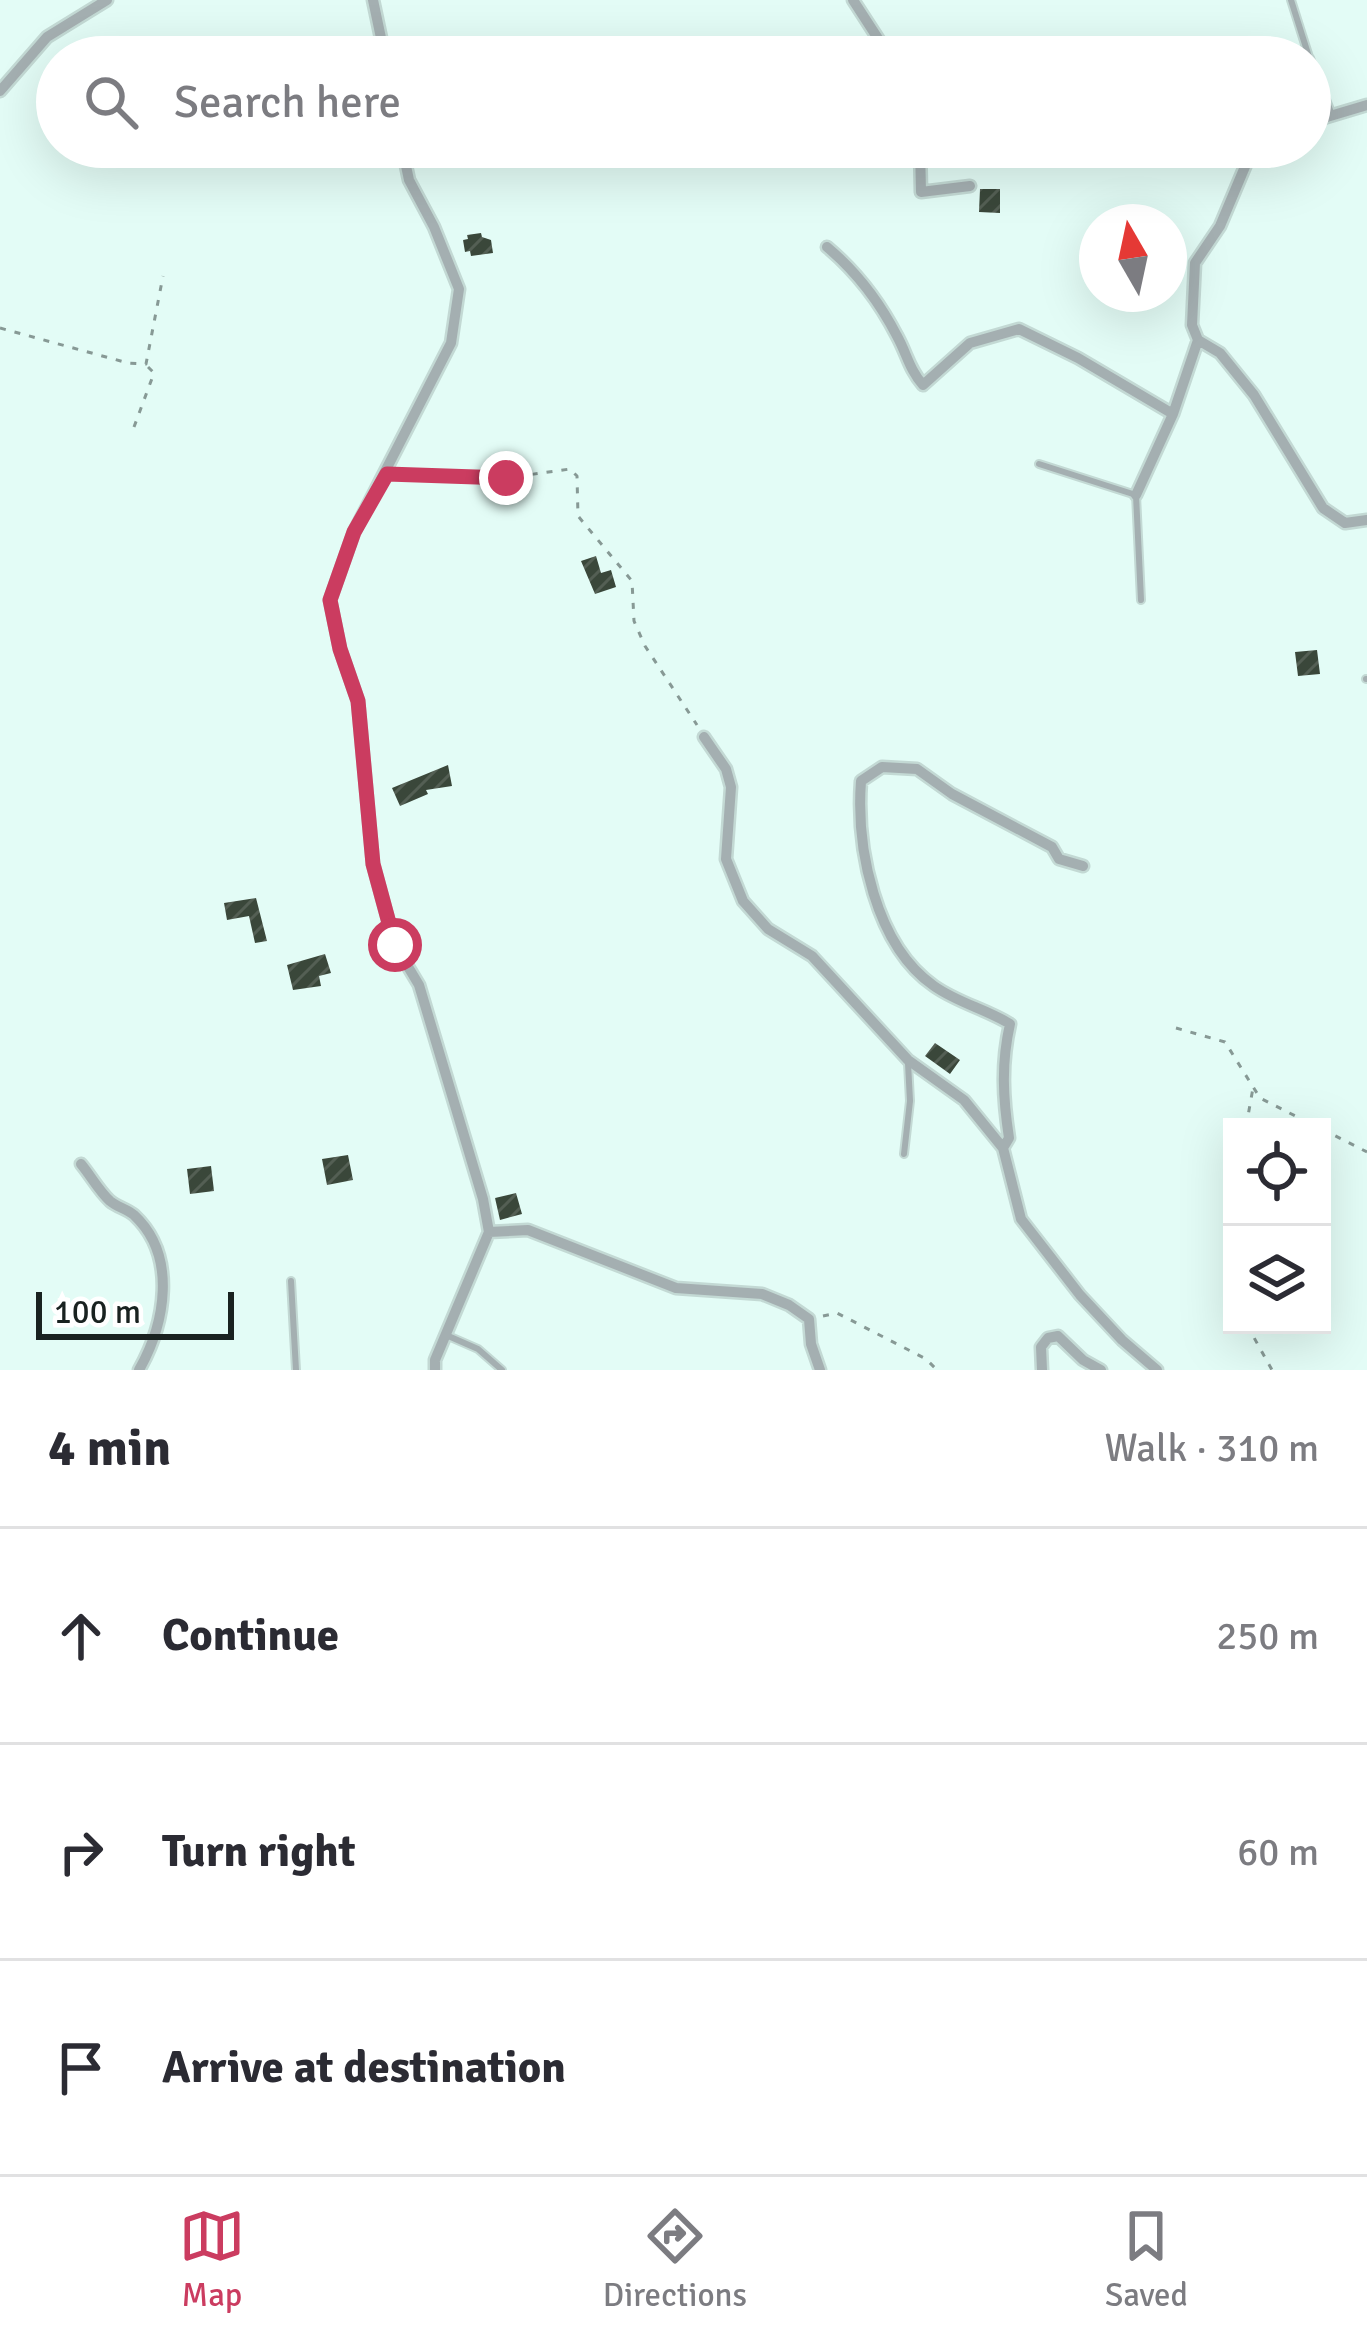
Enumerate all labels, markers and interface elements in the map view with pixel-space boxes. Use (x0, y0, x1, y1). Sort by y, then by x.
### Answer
search box (36, 36, 1331, 168)
icon: search (78, 69, 144, 135)
text: Search here (174, 75, 401, 130)
north arrow (1079, 204, 1187, 312)
route end (479, 451, 533, 505)
route start (368, 918, 422, 972)
map controls (1223, 1118, 1331, 1334)
button: locate (1223, 1118, 1331, 1226)
button: layers (1223, 1226, 1331, 1334)
scale bar (36, 1286, 234, 1339)
text: 100 m (54, 1292, 141, 1333)
text: 4 min (48, 1417, 171, 1480)
text: Walk · 310 m (1105, 1424, 1319, 1472)
icon: ahead (48, 1603, 114, 1669)
text: Continue (162, 1608, 339, 1663)
text: 250 m (1216, 1612, 1319, 1660)
icon: right (48, 1819, 114, 1885)
text: Turn right (162, 1824, 356, 1879)
text: 60 m (1237, 1828, 1319, 1876)
icon: arrive (48, 2035, 114, 2101)
text: Arrive at destination (162, 2040, 566, 2095)
tab: Map (179, 2203, 245, 2316)
tab: Directions (603, 2203, 747, 2316)
tab: Saved (1105, 2203, 1188, 2316)

